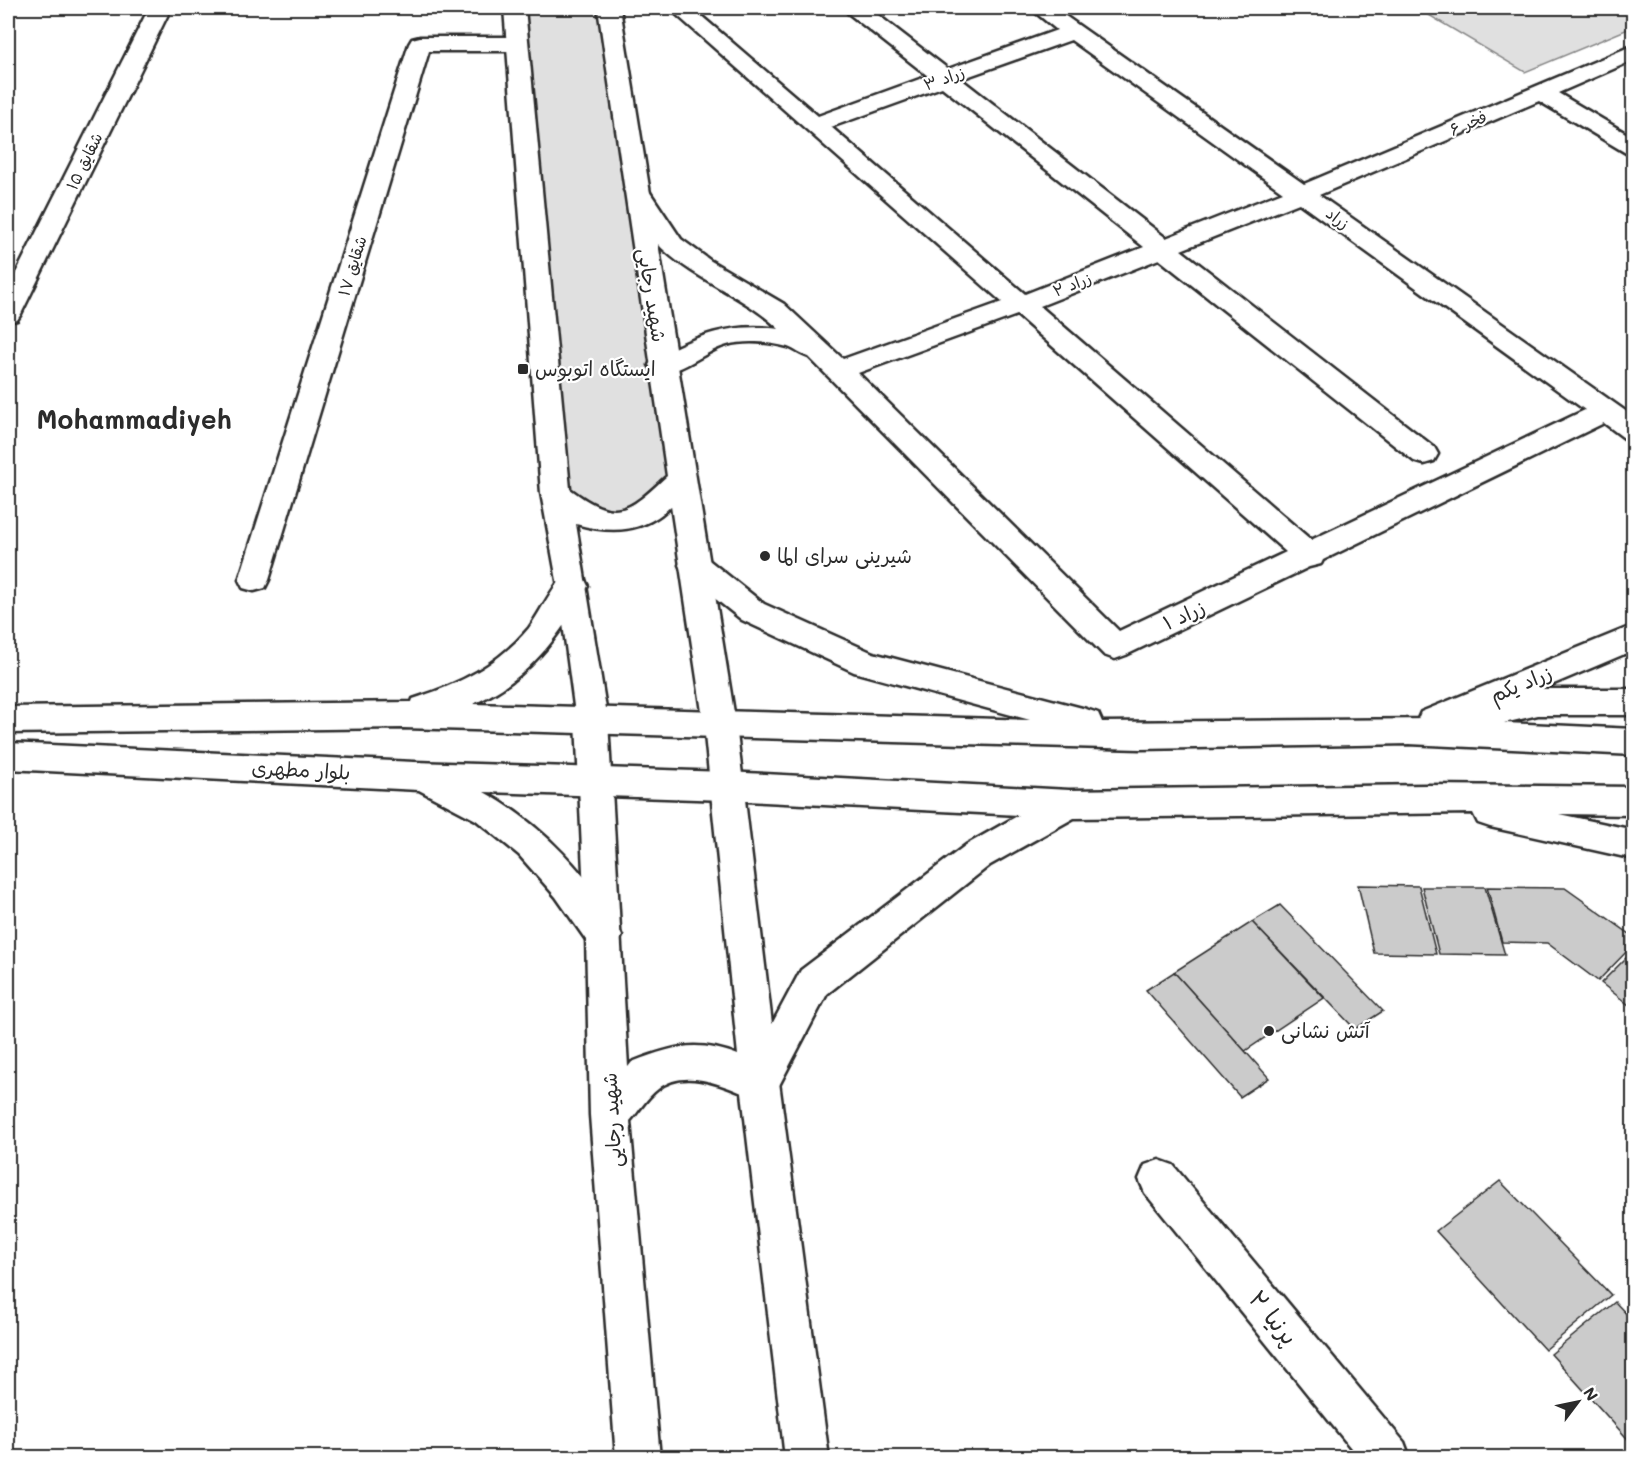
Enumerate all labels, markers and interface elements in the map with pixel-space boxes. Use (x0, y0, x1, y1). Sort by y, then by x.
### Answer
street label: زراد ۳ (920, 60, 967, 95)
street label: فخر ۶ (1446, 105, 1490, 140)
street label: شقایق ۱۵ (61, 129, 106, 193)
street label: زراد (1322, 202, 1354, 233)
street label: شقایق ۱۷ (332, 233, 371, 298)
street label: شهید رجایی (632, 246, 673, 344)
street label: زراد ۲ (1049, 266, 1094, 301)
place label: ایستگاه اتوبوس (535, 355, 656, 382)
marker: ایستگاه اتوبوس (516, 362, 530, 376)
district label: Mohammadiyeh (36, 402, 232, 436)
place label: شیرینی سرای الما (777, 542, 912, 569)
marker: شیرینی سرای الما (758, 549, 772, 563)
street label: زراد ۱ (1158, 593, 1209, 635)
street label: زراد یکم (1486, 659, 1557, 710)
street label: بلوار مطهری (251, 753, 351, 785)
place label: آتش نشانی (1281, 1017, 1371, 1044)
marker: آتش نشانی (1262, 1024, 1276, 1038)
street label: شهید رجایی (596, 1072, 627, 1168)
street label: پرنیا ۲ (1242, 1283, 1306, 1351)
north arrow (1548, 1372, 1608, 1432)
text: N (1579, 1383, 1603, 1405)

